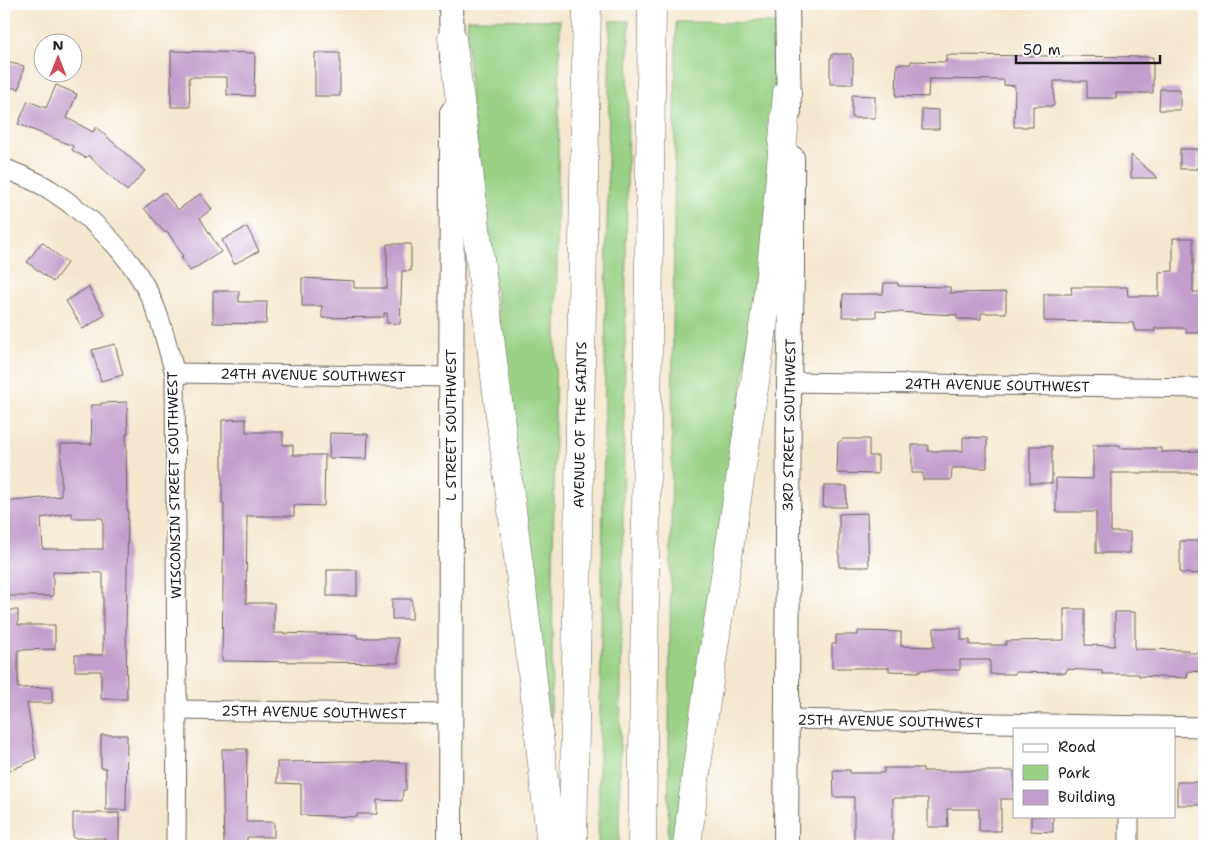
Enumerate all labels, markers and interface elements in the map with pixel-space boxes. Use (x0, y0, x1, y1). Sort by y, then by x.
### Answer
north arrow (32, 32, 82, 82)
scale bar (1016, 32, 1159, 64)
text: N (52, 36, 64, 54)
text: 50 m (1023, 40, 1061, 60)
street label: 3RD STREET SOUTHWEST (778, 338, 800, 512)
street label: AVENUE OF THE SAINTS (570, 341, 590, 508)
street label: L STREET SOUTHWEST (442, 349, 460, 501)
street label: 24TH AVENUE SOUTHWEST (220, 364, 406, 386)
street label: WISCONSIN STREET SOUTHWEST (163, 371, 185, 599)
street label: 24TH AVENUE SOUTHWEST (904, 374, 1090, 396)
street label: 25TH AVENUE SOUTHWEST (221, 701, 407, 723)
street label: 25TH AVENUE SOUTHWEST (797, 710, 983, 732)
legend (1013, 728, 1176, 818)
text: Road (1058, 737, 1096, 757)
text: Park (1058, 763, 1090, 783)
text: Building (1058, 787, 1115, 807)

